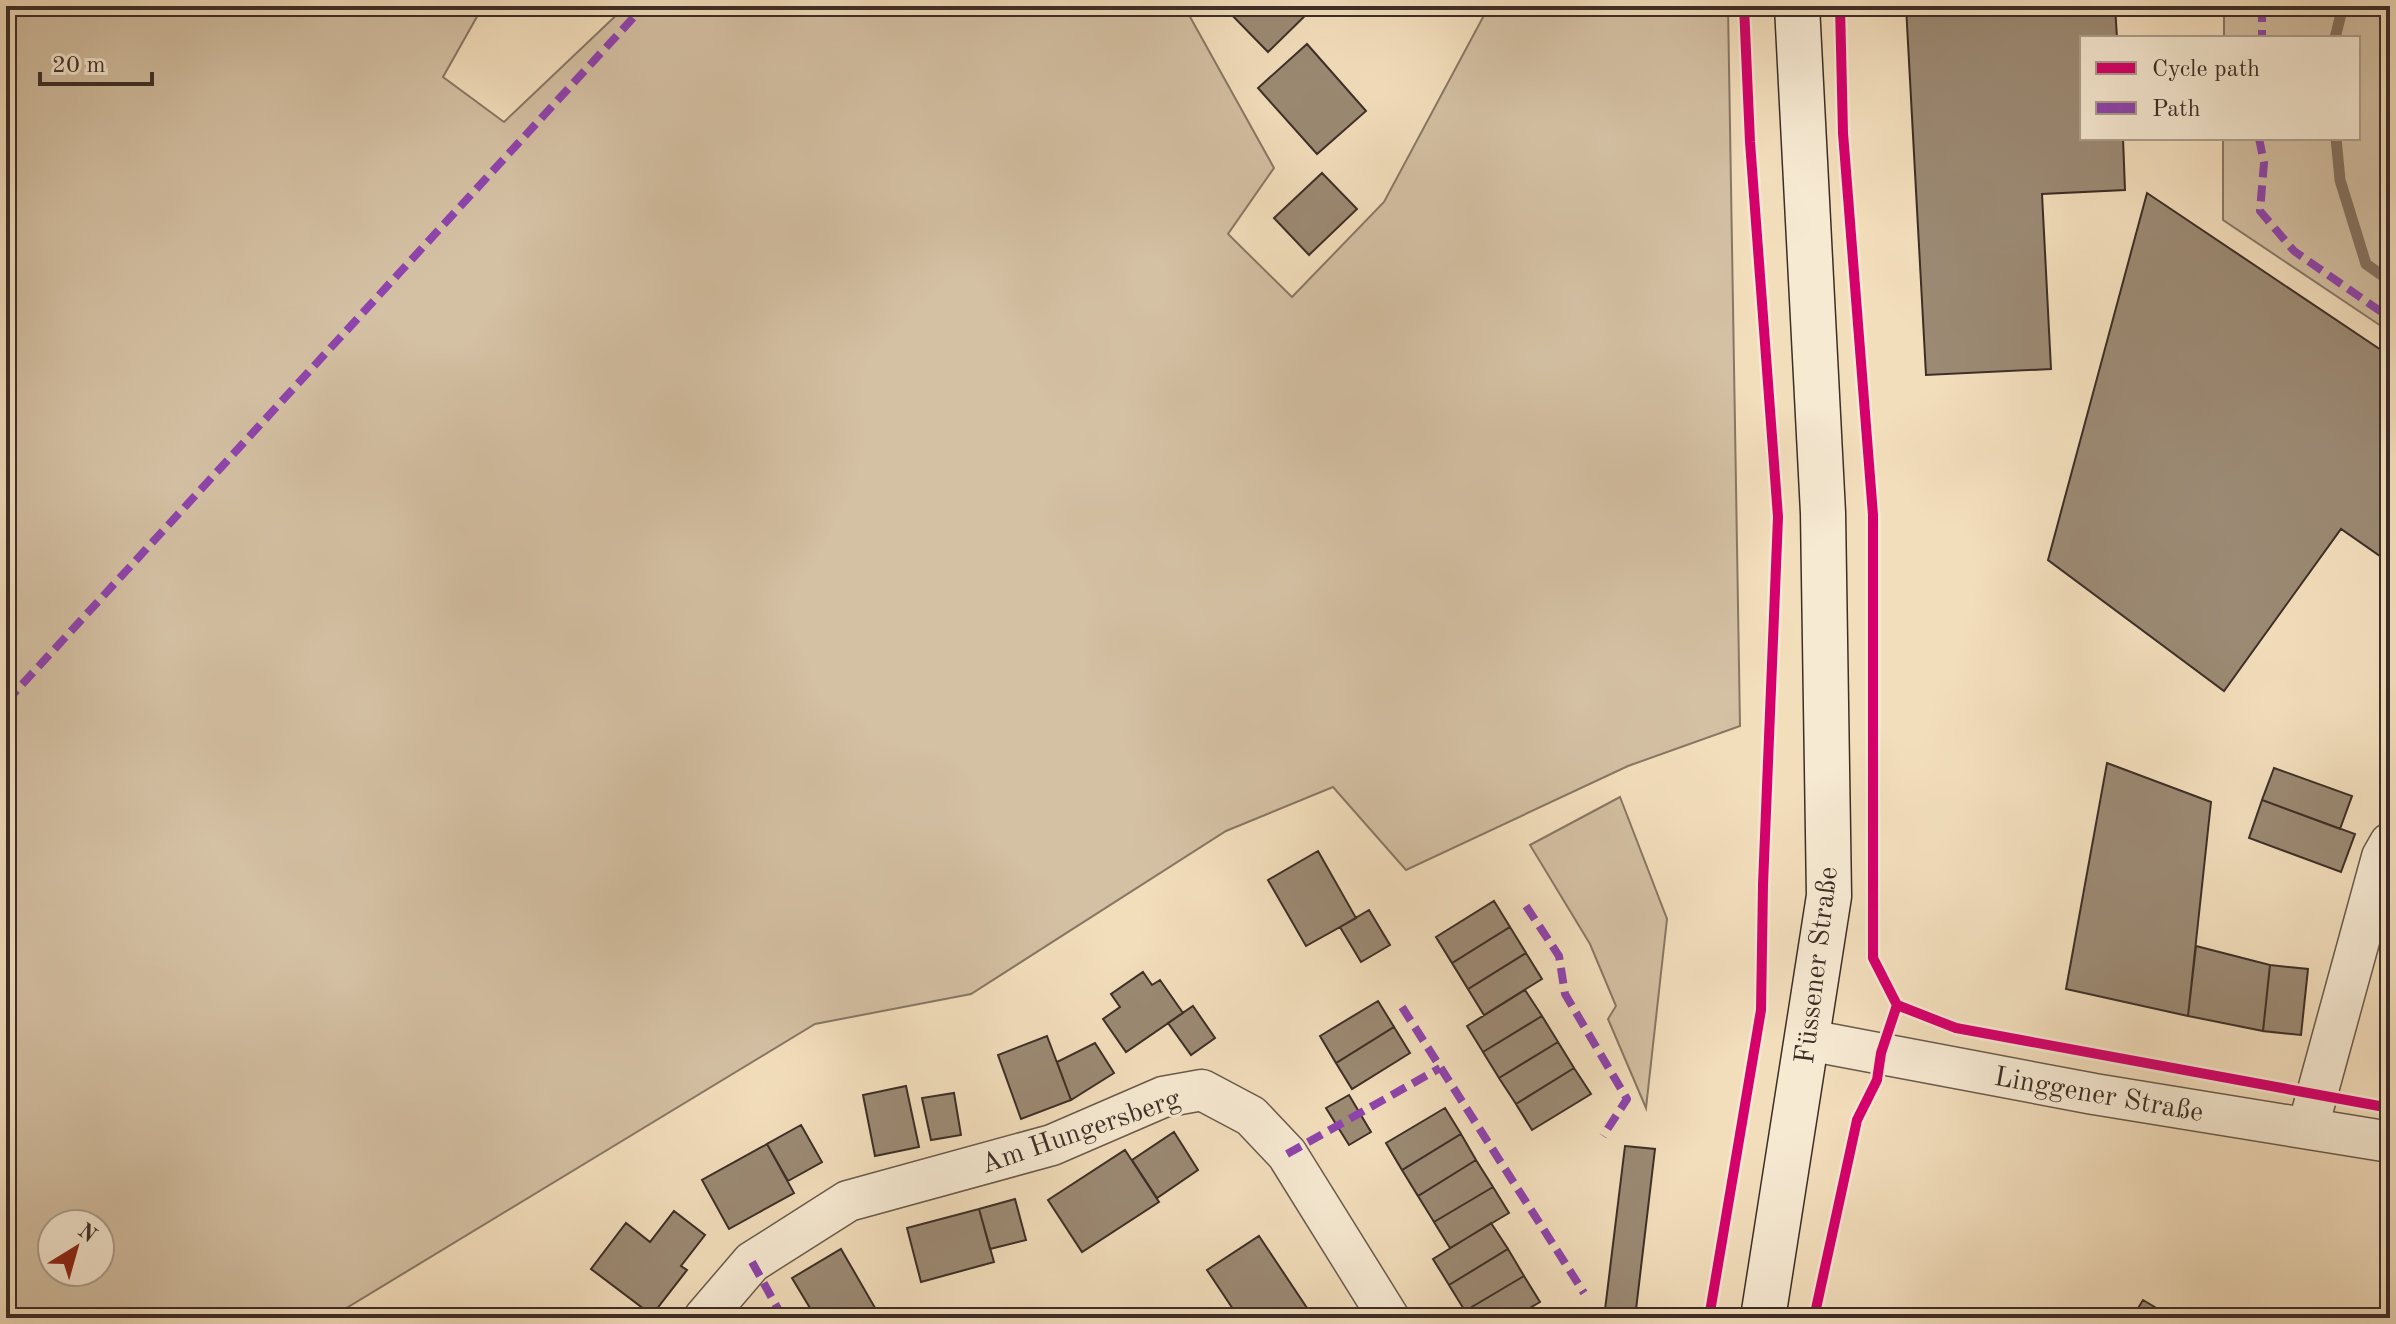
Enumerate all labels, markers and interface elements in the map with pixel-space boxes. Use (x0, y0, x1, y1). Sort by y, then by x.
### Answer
scale bar (40, 36, 152, 86)
legend (2080, 36, 2360, 140)
text: 20 m (52, 54, 106, 78)
text: Cycle path (2152, 58, 2260, 82)
text: Path (2152, 98, 2201, 122)
street label: Füssener Straße (1792, 865, 1844, 1066)
street label: Linggener Straße (1992, 1064, 2205, 1128)
street label: Am Hungersberg (978, 1086, 1184, 1180)
north arrow (36, 1208, 116, 1288)
text: N (73, 1220, 100, 1248)

